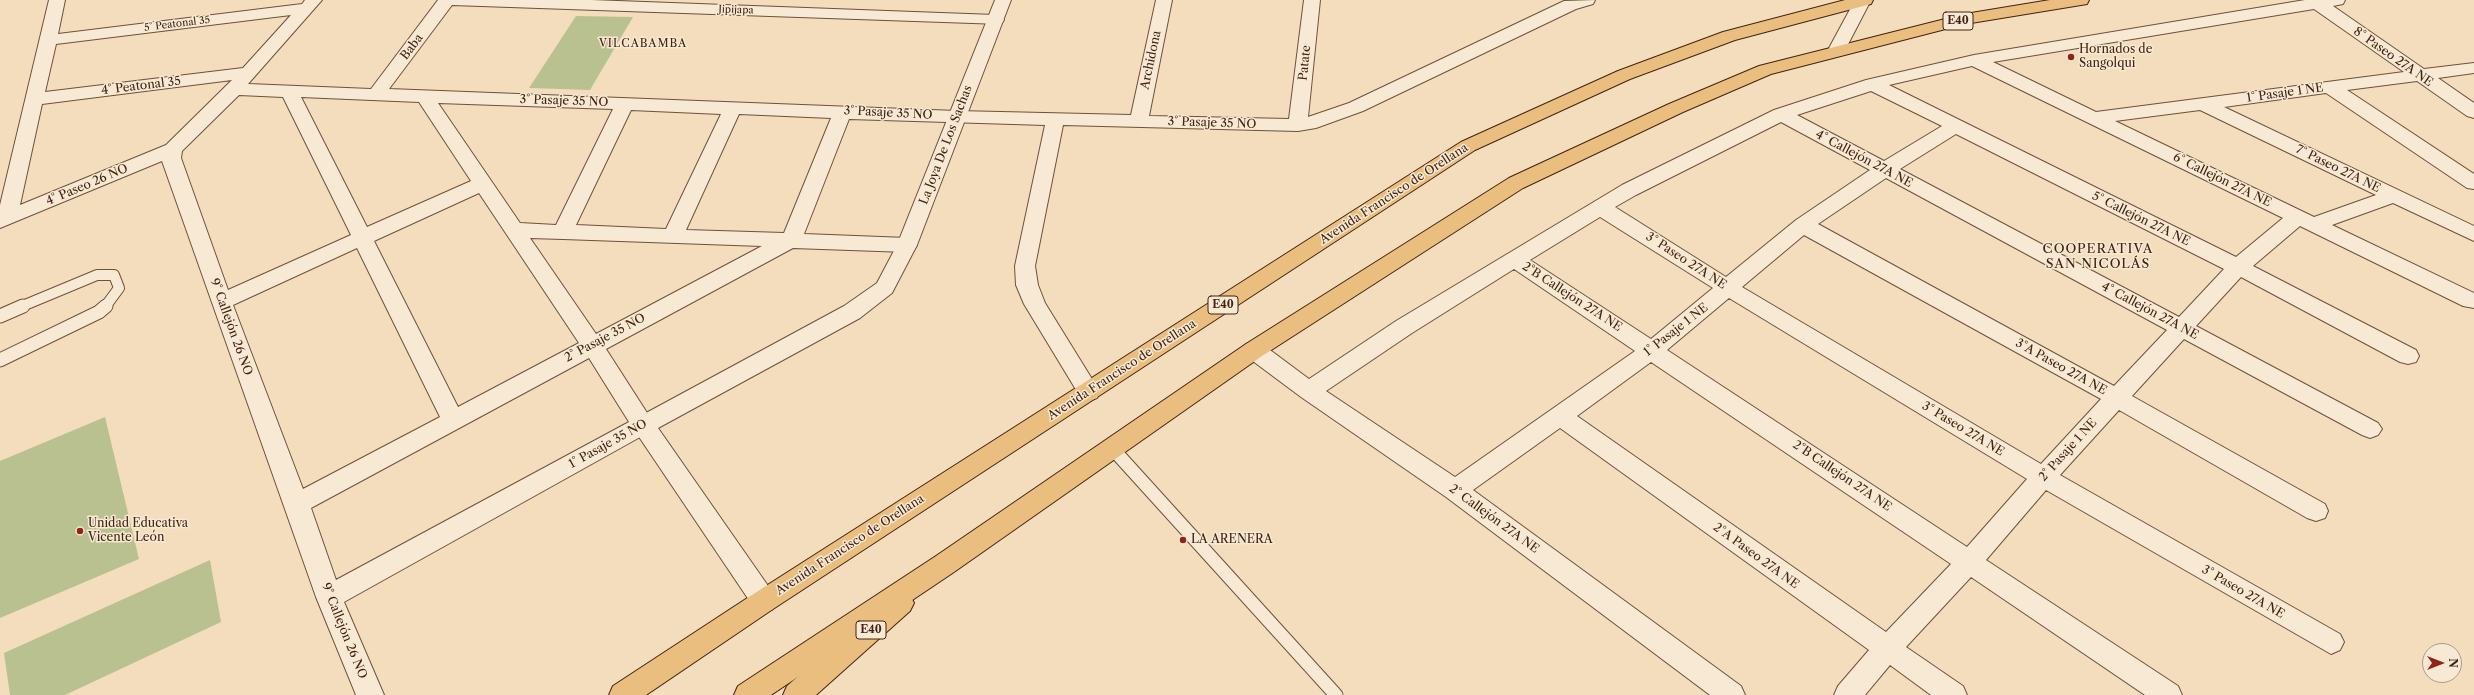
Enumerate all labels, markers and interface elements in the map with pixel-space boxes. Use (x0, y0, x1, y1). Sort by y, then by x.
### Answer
street label: Jipijapa (718, 3, 754, 17)
road number: E40 (1943, 12, 1973, 30)
street label: 5° Peatonal 35 (143, 14, 211, 34)
street label: 8° Paseo 27A NE (2351, 24, 2435, 90)
street label: Archidona (1138, 29, 1164, 91)
street label: Baba (398, 31, 426, 63)
district label: VILCABAMBA (599, 37, 687, 51)
place label: Hornados de Sangolqui (2079, 43, 2152, 71)
street label: Patate (1296, 45, 1314, 81)
marker: Hornados de Sangolqui (2066, 52, 2076, 62)
street label: 4° Peatonal 35 (100, 74, 182, 98)
street label: 1° Pasaje 1 NE (2246, 80, 2324, 106)
street label: La Joya De Los Sachas (917, 83, 975, 207)
street label: 3° Pasaje 35 NO (519, 92, 609, 110)
street label: 3° Pasaje 35 NO (843, 103, 933, 123)
street label: 3° Pasaje 35 NO (1167, 114, 1257, 132)
street label: 4° Callejón 27A NE (1813, 127, 1915, 191)
street label: Avenida Francisco de Orellana (1317, 141, 1471, 247)
street label: 7° Paseo 27A NE (2293, 142, 2383, 196)
street label: 6° Callejón 27A NE (2171, 150, 2273, 210)
street label: 4° Paseo 26 NO (44, 161, 130, 209)
street label: 5° Callejón 27A NE (2090, 189, 2192, 249)
street label: 3° Paseo 27A NE (1643, 230, 1729, 292)
district label: COOPERATIVA SAN NICOLÁS (2043, 241, 2153, 272)
street label: 2°B Callejón 27A NE (1519, 259, 1625, 335)
street label: 9° Callejón 26 NO (207, 277, 255, 377)
street label: 4° Callejón 27A NE (2099, 279, 2201, 343)
road number: E40 (1208, 296, 1238, 314)
street label: 1° Pasaje 1 NE (1641, 300, 1711, 360)
street label: 2° Pasaje 35 NO (562, 311, 648, 365)
street label: Avenida Francisco de Orellana (1045, 317, 1199, 423)
street label: 3°A Paseo 27A NE (2013, 336, 2109, 398)
street label: 3° Paseo 27A NE (1919, 399, 2007, 459)
street label: 2° Pasaje 1 NE (2036, 416, 2100, 484)
street label: 1° Pasaje 35 NO (566, 417, 650, 471)
street label: 2°B Callejón 27A NE (1790, 438, 1894, 514)
street label: 2° Callejón 27A NE (1446, 482, 1542, 556)
street label: Avenida Francisco de Orellana (773, 492, 927, 598)
place label: Unidad Educativa Vicente León (88, 517, 188, 545)
street label: 2°A Paseo 27A NE (1710, 520, 1802, 592)
marker: Unidad Educativa Vicente León (75, 526, 85, 536)
place label: LA ARENERA (1191, 533, 1273, 547)
marker: LA ARENERA (1178, 535, 1188, 545)
street label: 3° Paseo 27A NE (2199, 562, 2287, 622)
street label: 9° Callejón 26 NO (318, 581, 370, 681)
road number: E40 (856, 621, 886, 639)
north arrow (2422, 643, 2462, 683)
text: N (2446, 658, 2460, 668)

